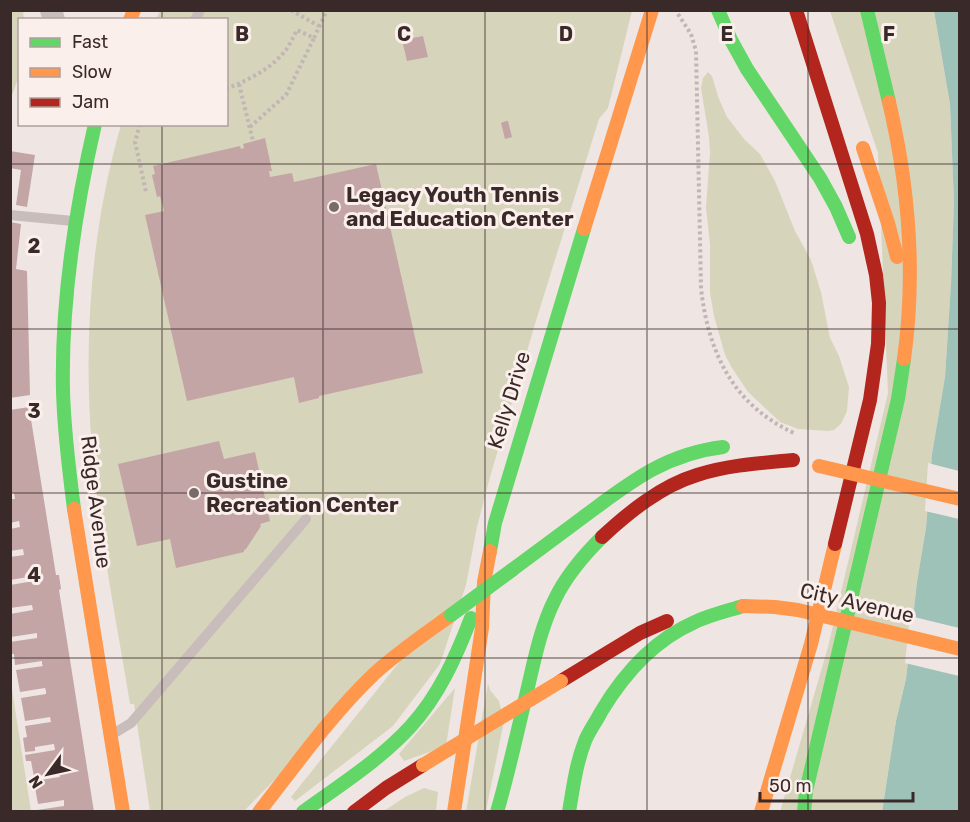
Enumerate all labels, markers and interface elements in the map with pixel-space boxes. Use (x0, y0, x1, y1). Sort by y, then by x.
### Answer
legend (18, 18, 228, 126)
text: B (235, 22, 249, 46)
text: C (397, 22, 411, 46)
text: D (559, 22, 573, 46)
text: E (721, 22, 733, 46)
text: F (883, 22, 895, 46)
text: Fast (72, 31, 108, 53)
text: Slow (72, 61, 112, 83)
text: Jam (72, 91, 109, 113)
place label: Legacy Youth Tennis and Education Center (346, 182, 574, 231)
marker: Legacy Youth Tennis and Education Center (327, 200, 341, 214)
text: 2 (28, 234, 41, 258)
street label: Kelly Drive (482, 348, 535, 452)
text: 3 (27, 399, 41, 423)
street label: Ridge Avenue (76, 434, 117, 570)
place label: Gustine Recreation Center (206, 468, 399, 517)
marker: Gustine Recreation Center (187, 486, 201, 500)
text: 4 (27, 563, 41, 587)
street label: City Avenue (798, 577, 917, 628)
north arrow (18, 744, 78, 804)
scale bar (760, 765, 913, 803)
text: N (25, 772, 47, 792)
text: 50 m (769, 775, 812, 797)

